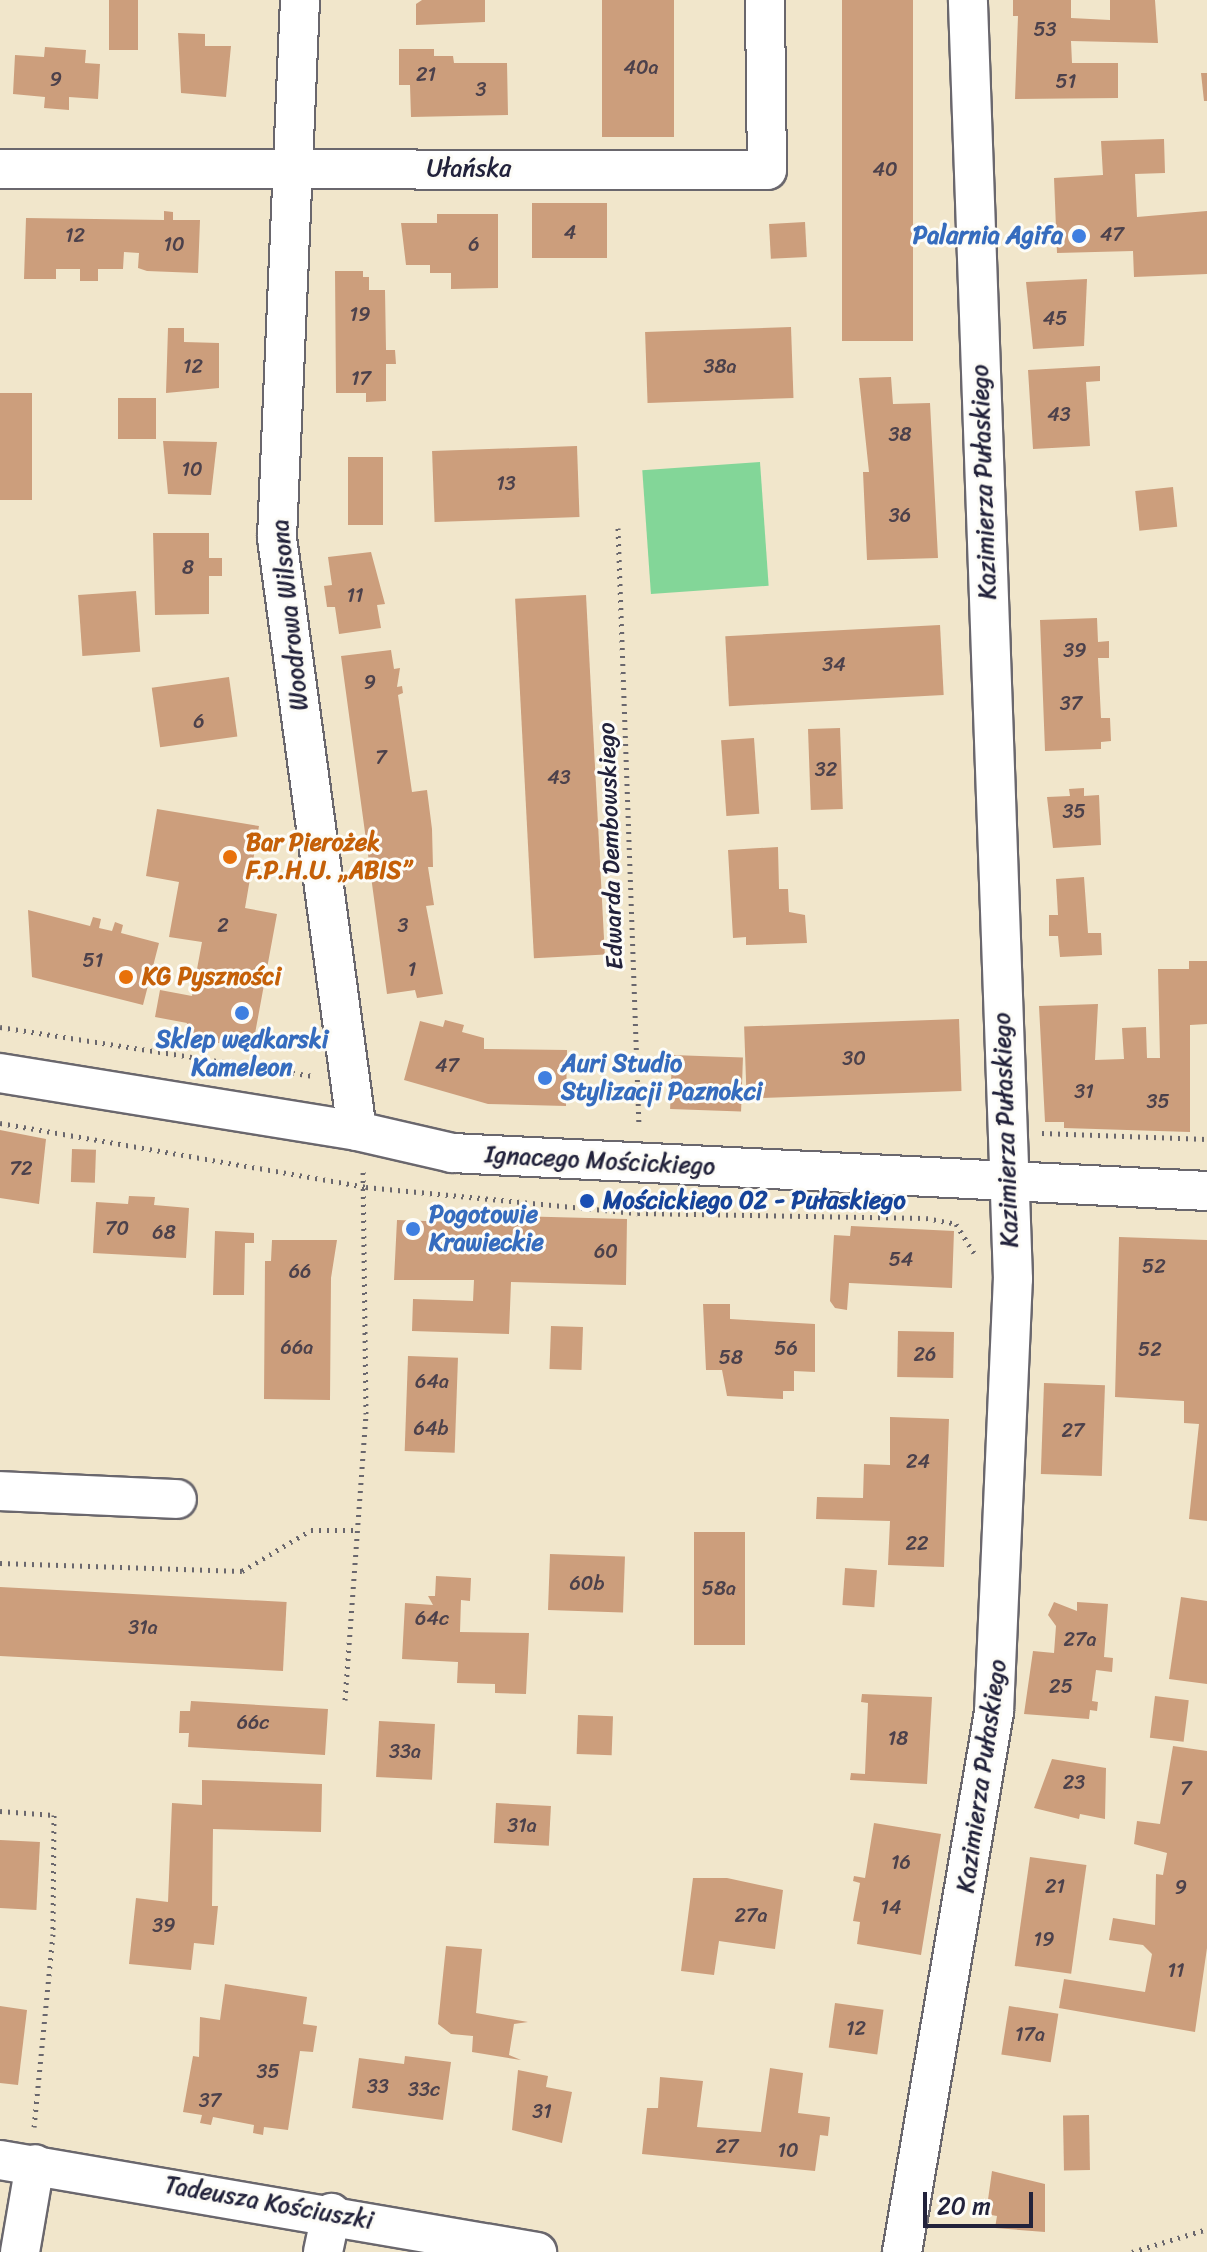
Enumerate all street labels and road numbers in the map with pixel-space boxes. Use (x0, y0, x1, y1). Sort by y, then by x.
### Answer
street label: Ułańska (427, 155, 511, 183)
street label: Kazimierza Pułaskiego (965, 364, 1003, 600)
street label: Woodrowa Wilsona (266, 518, 314, 712)
street label: Edwarda Dembowskiego (592, 721, 630, 971)
street label: Kazimierza Pułaskiego (987, 1012, 1025, 1248)
street label: Ignacego Mościckiego (484, 1141, 716, 1181)
street label: Kazimierza Pułaskiego (951, 1657, 1013, 1895)
street label: Tadeusza Kościuszki (162, 2170, 376, 2236)

